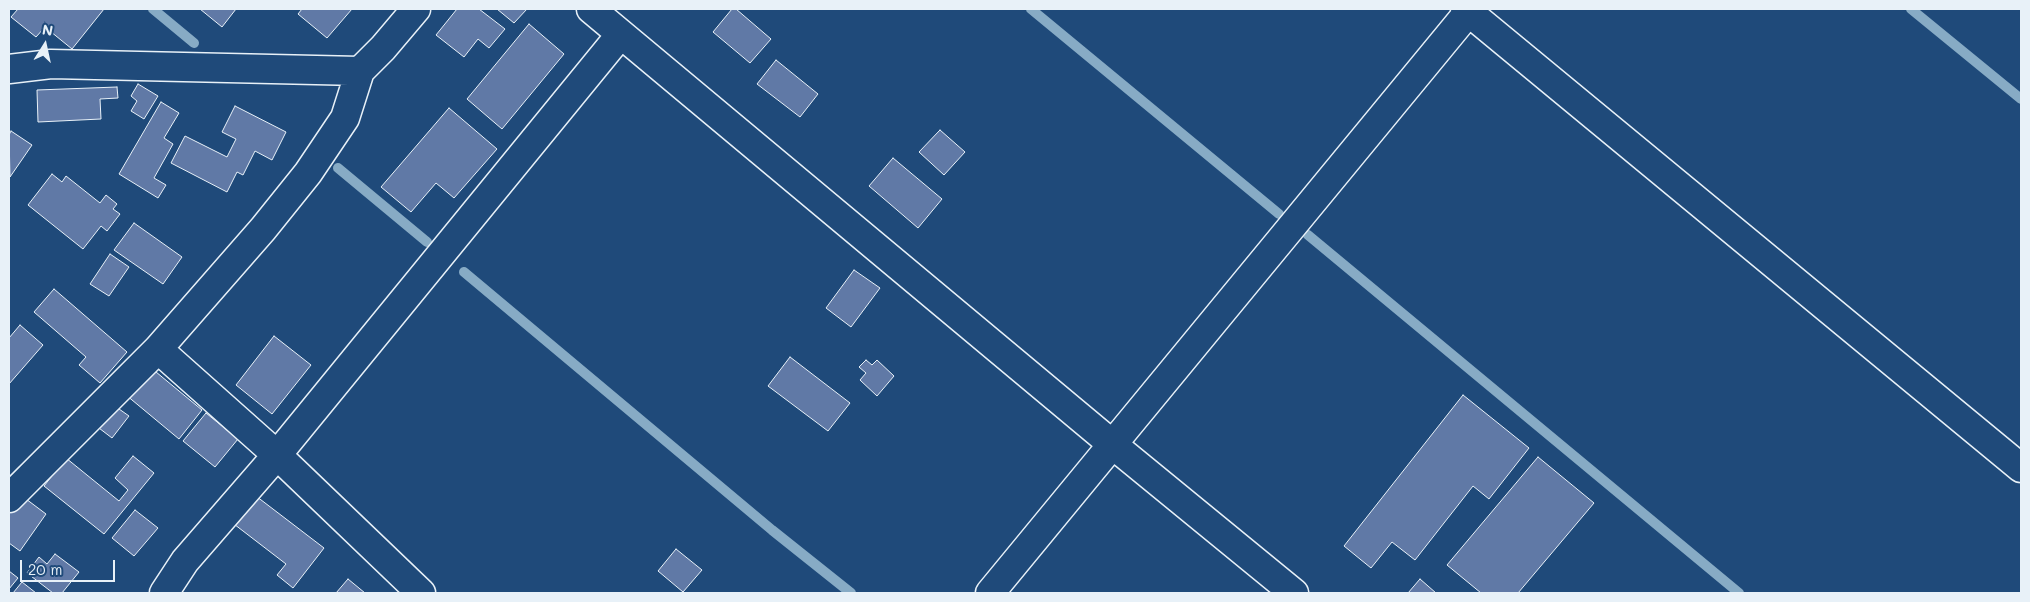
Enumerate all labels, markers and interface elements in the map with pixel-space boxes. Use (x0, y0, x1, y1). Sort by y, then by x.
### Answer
text: N (41, 19, 55, 40)
north arrow (20, 20, 70, 70)
scale bar (22, 550, 118, 582)
text: 20 m (28, 559, 62, 579)

